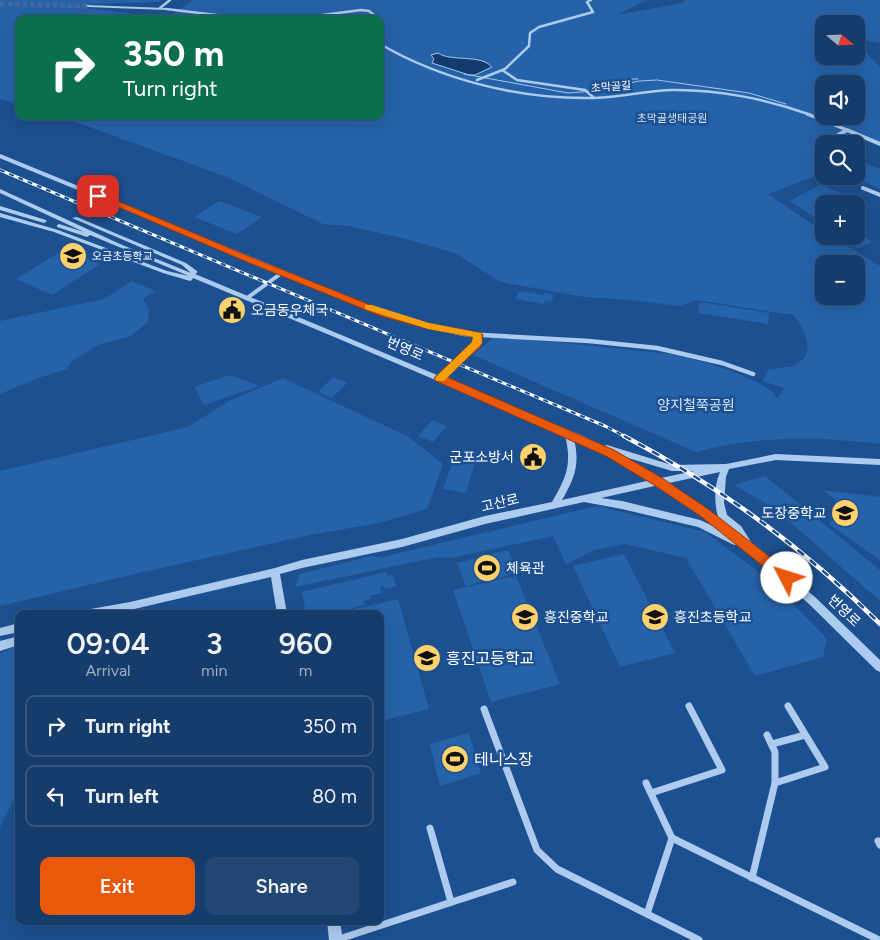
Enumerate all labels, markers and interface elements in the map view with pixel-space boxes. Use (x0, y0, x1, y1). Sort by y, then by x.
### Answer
north arrow (815, 15, 865, 65)
map controls (815, 15, 865, 305)
text: 350 m (123, 33, 224, 75)
icon: right (40, 35, 105, 100)
text: Turn right (123, 75, 218, 102)
button: sound (815, 75, 865, 125)
street label: 초막골길 (590, 79, 632, 95)
park label: 초막골생태공원 (637, 112, 707, 125)
button: search (815, 135, 865, 185)
pin (77, 175, 119, 217)
icon: arrive (84, 182, 112, 210)
button: + (815, 195, 865, 245)
school or university icon: 오금초등학교 (58, 241, 88, 271)
place label: 오금초등학교 (92, 250, 153, 263)
button: − (815, 255, 865, 305)
public building icon: 오금동우체국 (217, 295, 247, 325)
place label: 오금동우체국 (251, 302, 328, 319)
street label: 번영로 (384, 334, 426, 364)
park label: 양지철쭉공원 (657, 397, 735, 414)
public building icon: 군포소방서 (518, 442, 548, 472)
place label: 군포소방서 (450, 449, 514, 466)
street label: 고산로 (479, 490, 521, 516)
school or university icon: 도장중학교 (830, 498, 860, 528)
place label: 도장중학교 (762, 505, 826, 522)
position arrow (760, 551, 812, 603)
sports icon: 체육관 (472, 553, 502, 583)
place label: 체육관 (506, 560, 545, 577)
street label: 번영로 (824, 591, 864, 631)
school or university icon: 흥진중학교 (510, 602, 540, 632)
school or university icon: 흥진초등학교 (640, 602, 670, 632)
place label: 흥진중학교 (544, 609, 609, 626)
place label: 흥진초등학교 (674, 609, 751, 626)
text: 09:04 (66, 625, 150, 662)
text: 3 (206, 625, 222, 662)
text: 960 (279, 625, 333, 662)
school or university icon: 흥진고등학교 (412, 643, 442, 673)
place label: 흥진고등학교 (446, 649, 534, 668)
text: Arrival (85, 661, 131, 680)
text: min (201, 661, 227, 680)
text: m (299, 661, 312, 680)
icon: right (42, 712, 70, 740)
text: Turn right (85, 715, 171, 738)
text: 350 m (303, 715, 357, 738)
sports icon: 테니스장 (440, 744, 470, 774)
place label: 테니스장 (474, 750, 533, 769)
icon: left (42, 782, 70, 810)
text: Turn left (85, 785, 159, 808)
text: 80 m (312, 785, 357, 808)
button: Exit (40, 857, 195, 915)
button: Share (205, 857, 359, 915)

